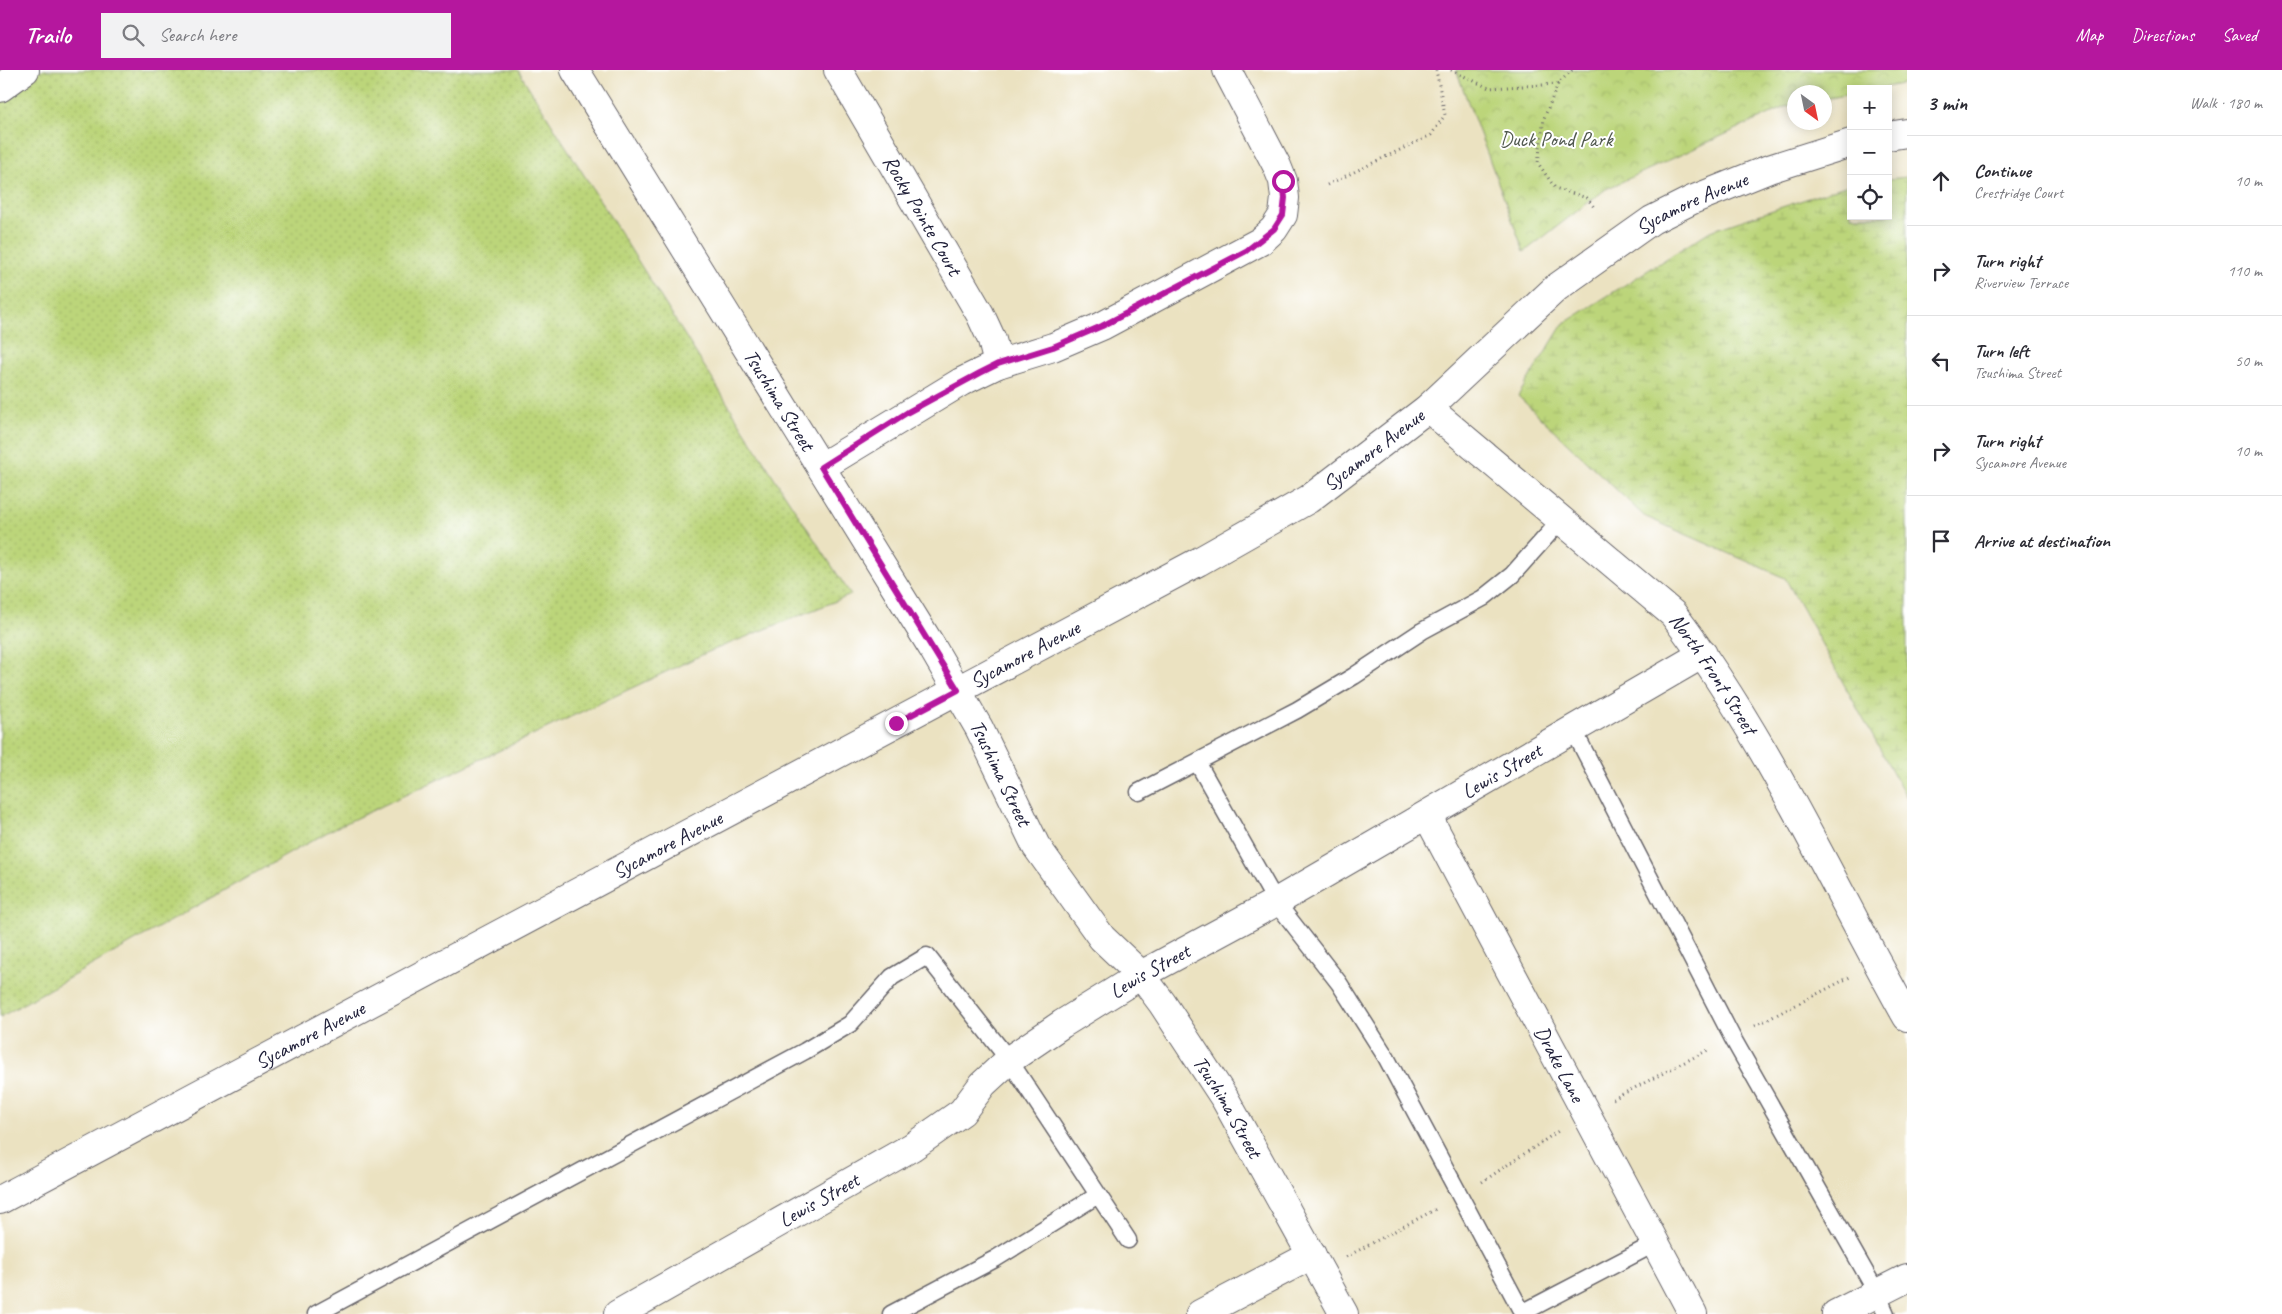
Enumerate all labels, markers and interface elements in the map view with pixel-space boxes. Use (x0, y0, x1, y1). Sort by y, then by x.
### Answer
search box (101, 13, 451, 58)
text: Trailo (25, 20, 71, 50)
icon: search (119, 21, 147, 49)
text: Search here (159, 23, 236, 47)
text: Map (2076, 24, 2103, 46)
text: Directions (2131, 24, 2194, 46)
text: Saved (2222, 24, 2257, 46)
north arrow (1787, 85, 1832, 130)
map controls (1847, 85, 1892, 220)
button: + (1847, 85, 1892, 130)
text: 3 min (1927, 90, 1967, 116)
text: Walk · 180 m (2190, 93, 2262, 113)
park label: Duck Pond Park (1500, 126, 1614, 152)
button: − (1847, 130, 1892, 175)
street label: Rocky Pointe Court (877, 150, 969, 282)
text: Continue (1974, 159, 2031, 183)
street label: Sycamore Avenue (1630, 166, 1752, 241)
icon: ahead (1927, 167, 1955, 195)
route start (1272, 170, 1295, 193)
text: 10 m (2235, 171, 2262, 191)
button: locate (1847, 175, 1892, 220)
text: Crestridge Court (1974, 183, 2063, 203)
text: Turn right (1974, 249, 2041, 273)
icon: right (1927, 257, 1955, 285)
text: 110 m (2228, 261, 2262, 281)
text: Riverview Terrace (1974, 273, 2068, 293)
text: Turn left (1974, 339, 2029, 363)
street label: Tsushima Street (738, 344, 821, 457)
icon: left (1927, 347, 1955, 375)
text: 50 m (2235, 351, 2262, 371)
text: Tsushima Street (1974, 363, 2061, 383)
street label: Sycamore Avenue (1318, 402, 1430, 497)
text: Turn right (1974, 429, 2041, 453)
icon: right (1927, 437, 1955, 465)
text: 10 m (2235, 441, 2262, 461)
text: Sycamore Avenue (1974, 453, 2066, 473)
icon: arrive (1927, 527, 1955, 555)
text: Arrive at destination (1974, 529, 2110, 553)
street label: North Front Street (1664, 608, 1764, 741)
street label: Sycamore Avenue (965, 614, 1085, 694)
route end (885, 712, 908, 735)
street label: Tsushima Street (964, 715, 1038, 832)
street label: Lewis Street (1457, 737, 1548, 804)
street label: Sycamore Avenue (608, 804, 728, 884)
street label: Lewis Street (1105, 937, 1196, 1004)
street label: Sycamore Avenue (250, 995, 370, 1075)
street label: Drake Lane (1529, 1021, 1592, 1108)
street label: Tsushima Street (1187, 1051, 1269, 1164)
street label: Lewis Street (774, 1166, 865, 1233)

